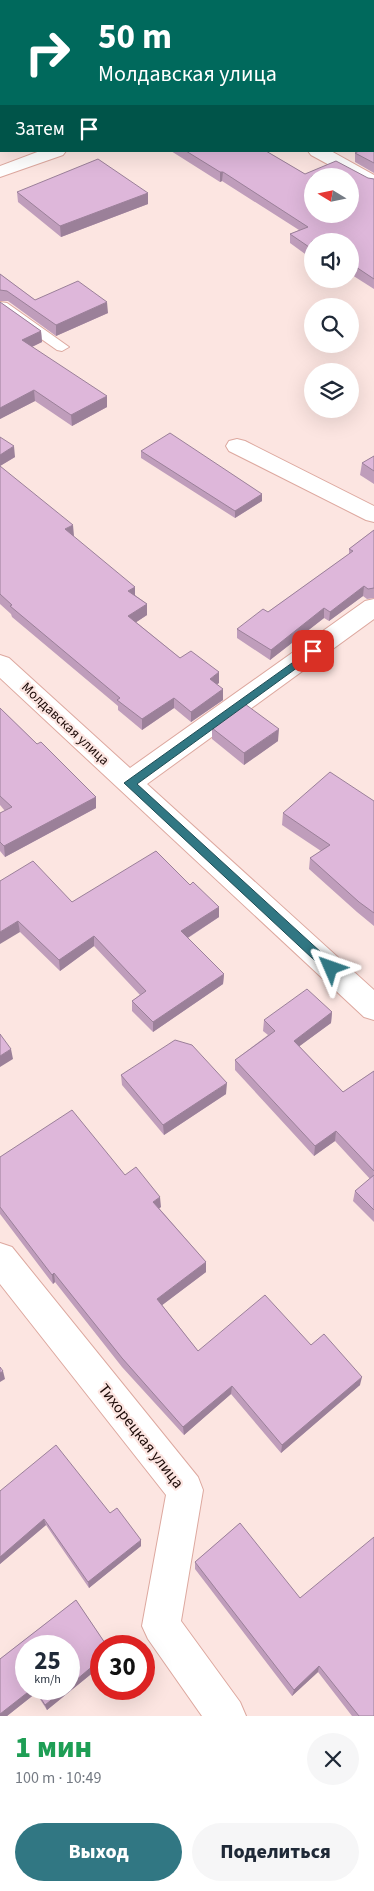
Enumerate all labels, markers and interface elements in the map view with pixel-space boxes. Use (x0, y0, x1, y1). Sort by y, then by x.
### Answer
text: 50 m (98, 12, 172, 62)
icon: right (15, 20, 80, 85)
text: Молдавская улица (98, 58, 277, 90)
icon: arrive (75, 115, 103, 143)
text: Затем (15, 116, 65, 143)
north arrow (304, 168, 359, 222)
map controls (304, 168, 359, 418)
button: sound (304, 233, 359, 288)
button: search (304, 298, 359, 353)
button: layers (304, 363, 359, 418)
pin (292, 630, 334, 672)
icon: arrive (299, 637, 327, 665)
street label: Молдавская улица (17, 678, 113, 770)
position arrow (304, 941, 356, 993)
street label: Тихорецкая улица (93, 1379, 189, 1493)
speed limit sign: 30 (90, 1635, 155, 1700)
text: 25 (34, 1643, 61, 1679)
text: km/h (34, 1671, 61, 1688)
text: 1 мин (15, 1726, 92, 1769)
button: close (307, 1733, 359, 1785)
text: 100 m · 10:49 (15, 1767, 102, 1789)
button: Выход (15, 1823, 182, 1881)
button: Поделиться (192, 1823, 359, 1881)

